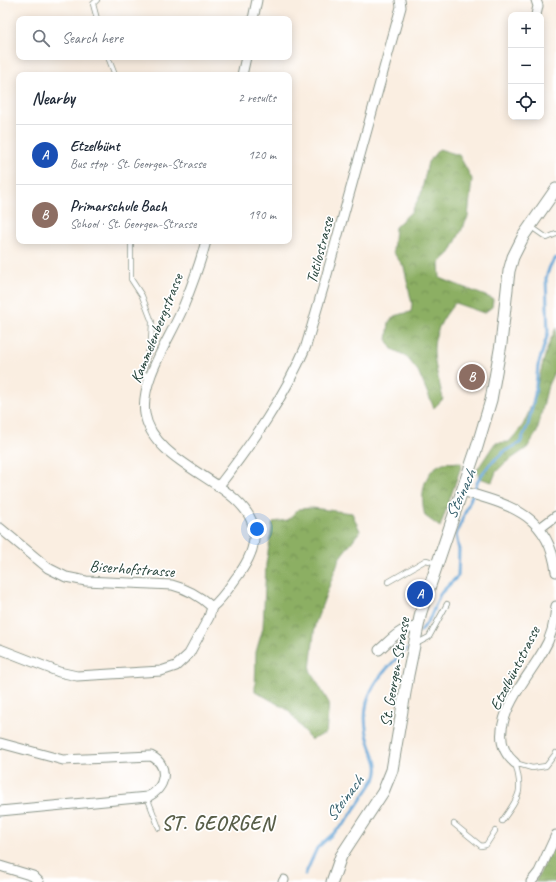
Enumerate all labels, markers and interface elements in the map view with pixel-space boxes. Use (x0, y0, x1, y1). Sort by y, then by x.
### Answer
map controls (508, 12, 544, 120)
button: + (508, 12, 544, 48)
search box (16, 16, 292, 60)
icon: search (30, 27, 52, 49)
text: Search here (62, 29, 123, 48)
button: − (508, 48, 544, 84)
button: locate (508, 84, 544, 120)
text: Nearby (32, 88, 75, 109)
text: 2 results (238, 90, 276, 106)
text: Etzelbünt (70, 137, 119, 156)
text: A (42, 147, 48, 163)
text: 120 m (248, 147, 276, 163)
text: Bus stop · St. Georgen-Strasse (70, 156, 206, 172)
text: Primarschule Bach (70, 197, 167, 216)
text: B (42, 207, 48, 223)
text: 190 m (248, 207, 276, 223)
street label: Tutilostrasse (301, 213, 339, 286)
text: School · St. Georgen-Strasse (70, 216, 196, 232)
street label: Kammelenbergstrasse (126, 269, 189, 386)
pin: B (459, 362, 485, 392)
water label: Steinach (440, 465, 481, 522)
your location (247, 519, 267, 539)
street label: Biserhofstrasse (89, 556, 177, 582)
pin: A (407, 579, 433, 609)
street label: St. Georgen-Strasse (376, 614, 415, 728)
street label: Etzelbüntstrasse (485, 621, 545, 714)
water label: Steinach (320, 770, 369, 825)
district label: ST. GEORGEN (162, 811, 277, 836)

